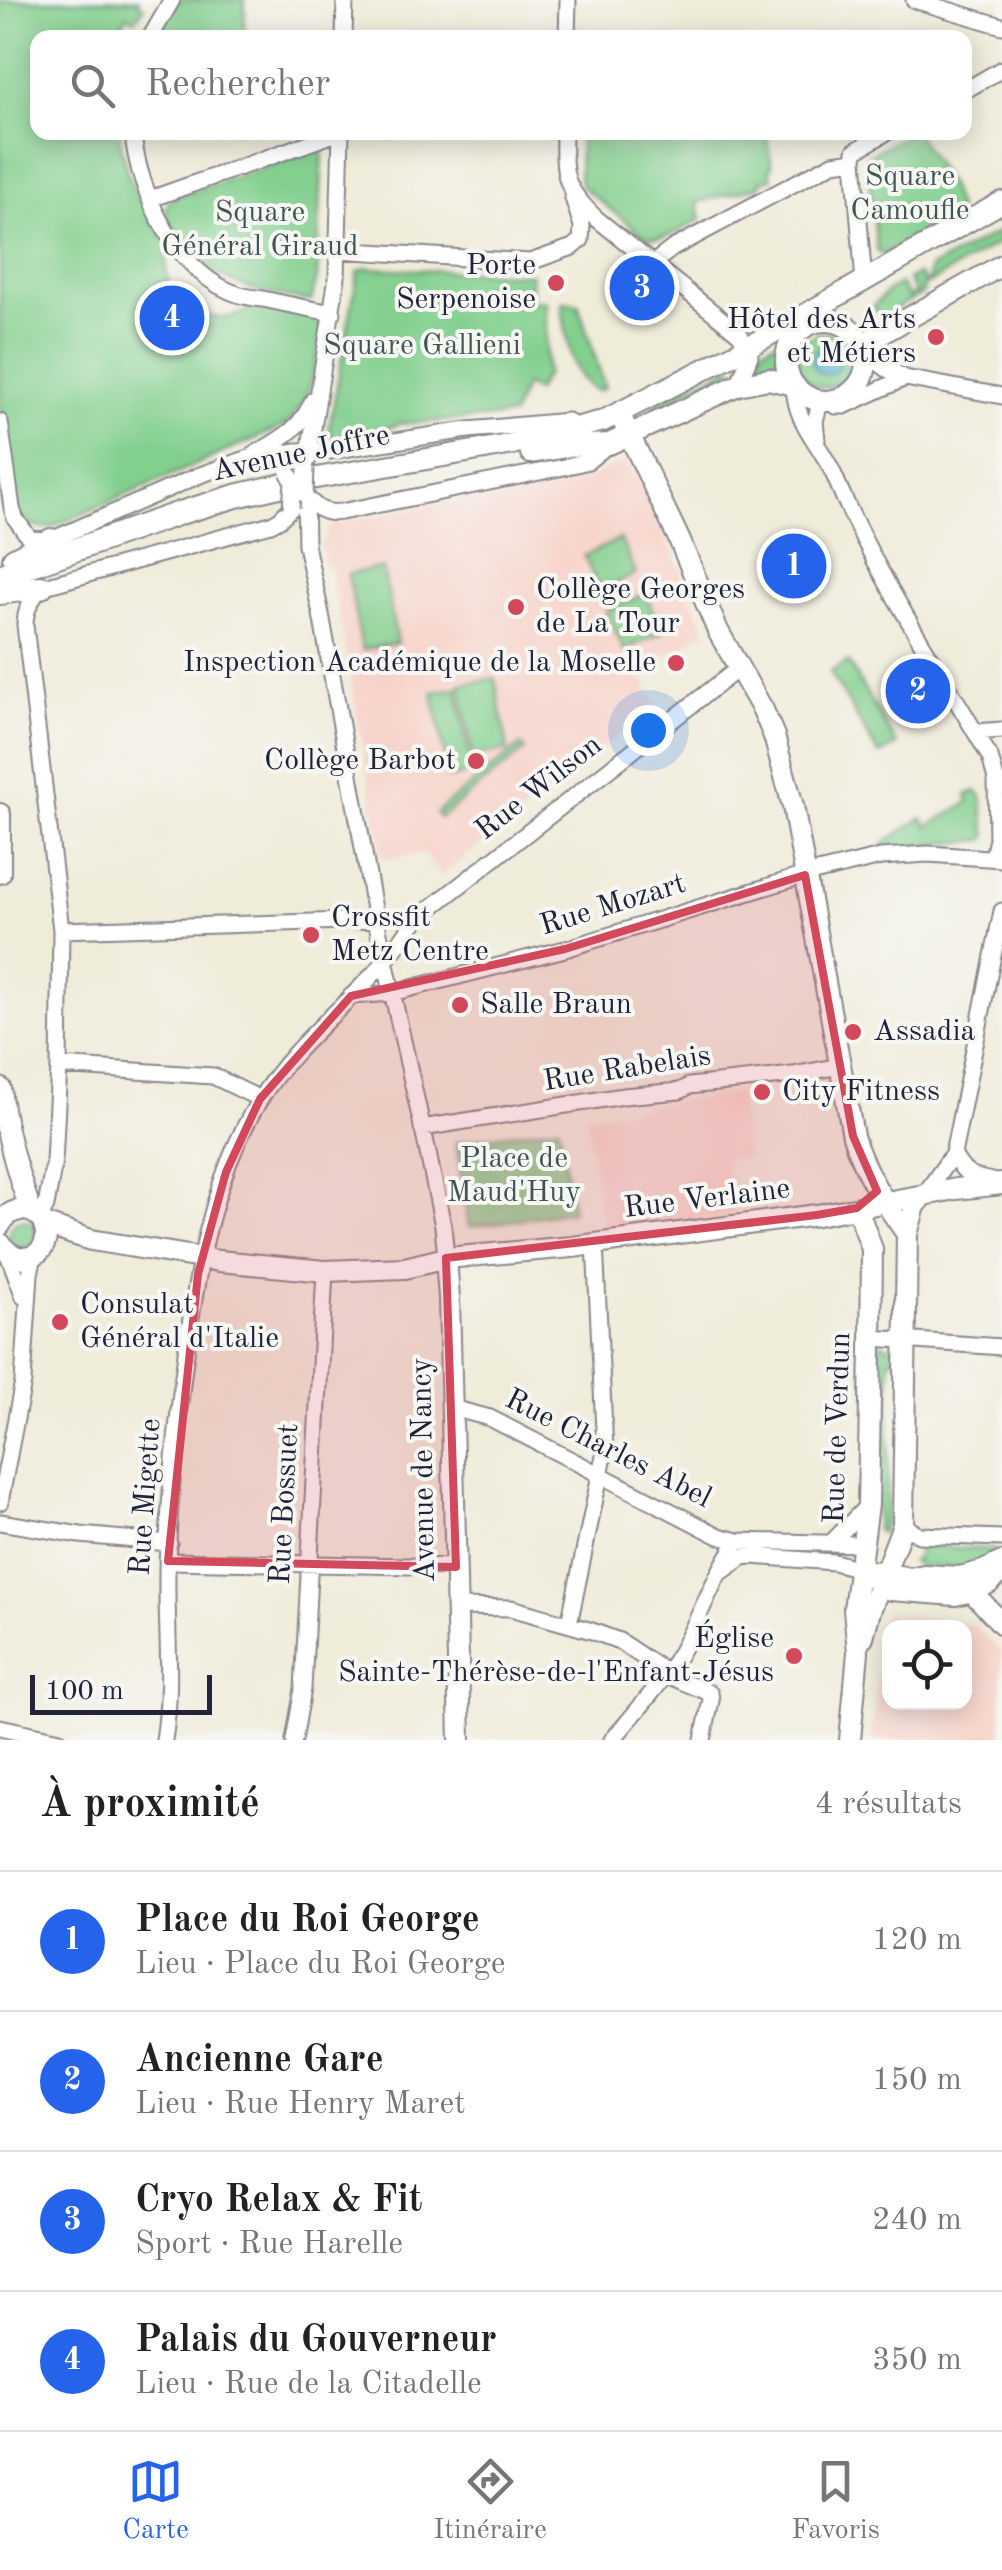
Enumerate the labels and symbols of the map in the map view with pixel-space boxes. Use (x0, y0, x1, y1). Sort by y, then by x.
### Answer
park label: Square Camoufle (850, 162, 970, 226)
park label: Square Général Giraud (161, 198, 359, 262)
pin: 3 (610, 250, 674, 326)
place label: Porte Serpenoise (396, 251, 536, 315)
marker: Porte Serpenoise (545, 272, 567, 294)
pin: 4 (140, 280, 204, 356)
place label: Hôtel des Arts et Métiers (727, 305, 916, 369)
marker: Hôtel des Arts et Métiers (925, 326, 947, 348)
park label: Square Gallieni (323, 331, 521, 361)
street label: Avenue Joffre (210, 421, 392, 487)
pin: 1 (762, 528, 826, 604)
place label: Collège Georges de La Tour (536, 575, 745, 639)
marker: Collège Georges de La Tour (505, 596, 527, 618)
place label: Inspection Académique de la Moselle (183, 648, 656, 678)
marker: Inspection Académique de la Moselle (665, 652, 687, 674)
pin: 2 (886, 654, 950, 728)
your location (623, 705, 674, 756)
street label: Rue Wilson (470, 730, 608, 846)
place label: Collège Barbot (264, 746, 456, 776)
marker: Collège Barbot (465, 750, 487, 772)
street label: Rue Mozart (537, 869, 689, 941)
place label: Crossfit Metz Centre (331, 903, 489, 967)
marker: Crossfit Metz Centre (300, 924, 322, 946)
place label: Salle Braun (480, 990, 632, 1020)
marker: Salle Braun (449, 994, 471, 1016)
place label: Assadia (873, 1017, 976, 1047)
marker: Assadia (842, 1021, 864, 1043)
street label: Rue Rabelais (541, 1041, 713, 1097)
place label: City Fitness (782, 1077, 940, 1107)
marker: City Fitness (751, 1081, 773, 1103)
park label: Place de Maud'Huy (447, 1144, 581, 1208)
street label: Rue Verlaine (622, 1174, 792, 1224)
place label: Consulat Général d'Italie (80, 1290, 279, 1354)
marker: Consulat Général d'Italie (49, 1311, 71, 1333)
street label: Rue de Verdun (820, 1332, 856, 1524)
street label: Avenue de Nancy (407, 1357, 441, 1583)
street label: Rue Charles Abel (500, 1384, 716, 1514)
street label: Rue Migette (126, 1417, 166, 1577)
street label: Rue Bossuet (266, 1423, 304, 1585)
place label: Église Sainte-Thérèse-de-l'Enfant-Jésus (338, 1619, 774, 1688)
marker: Église Sainte-Thérèse-de-l'Enfant-Jésus (783, 1645, 805, 1667)
scale bar (30, 1670, 212, 1714)

